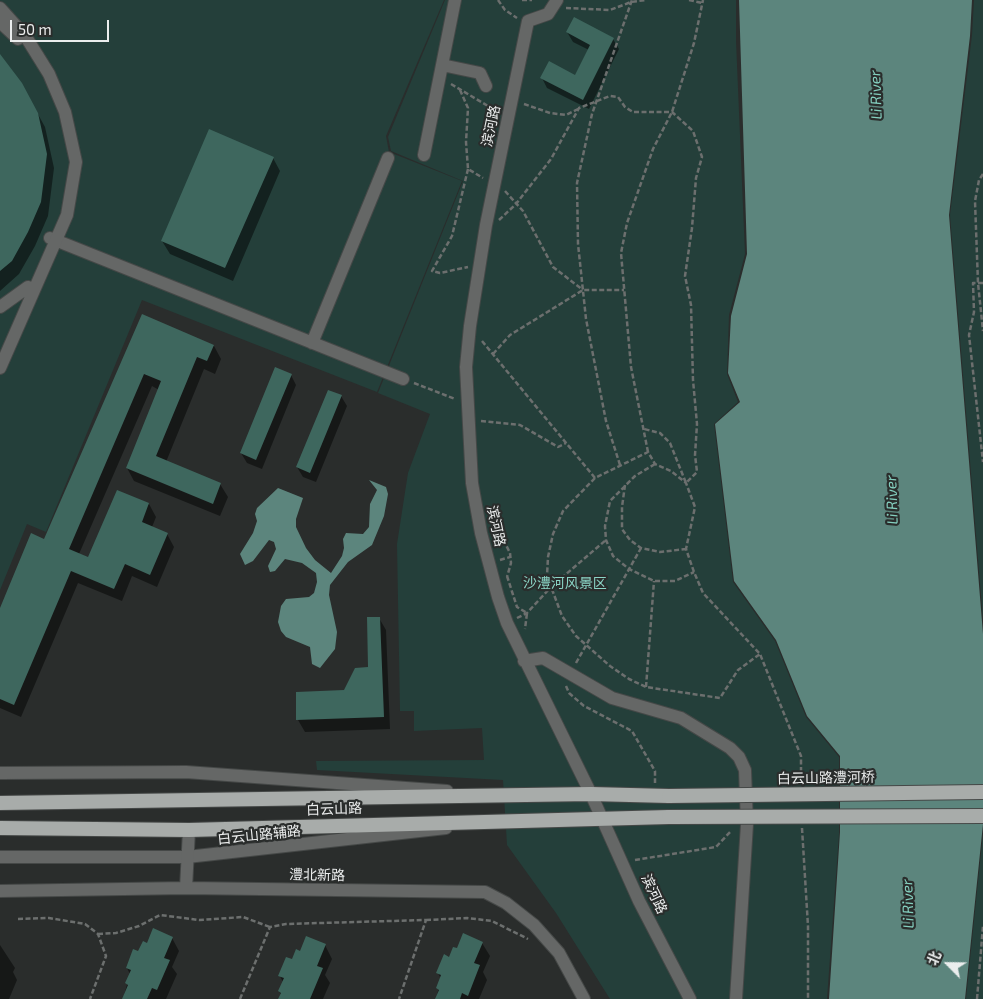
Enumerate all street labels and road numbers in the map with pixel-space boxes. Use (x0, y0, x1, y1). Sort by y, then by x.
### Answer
street label: 滨河路 (478, 104, 504, 148)
street label: 滨河路 (483, 504, 509, 548)
street label: 白云山路澧河桥 (777, 769, 875, 787)
street label: 白云山路 (306, 800, 362, 818)
street label: 白云山路辅路 (216, 822, 302, 848)
street label: 澧北新路 (289, 866, 345, 884)
street label: 滨河路 (638, 871, 670, 917)

